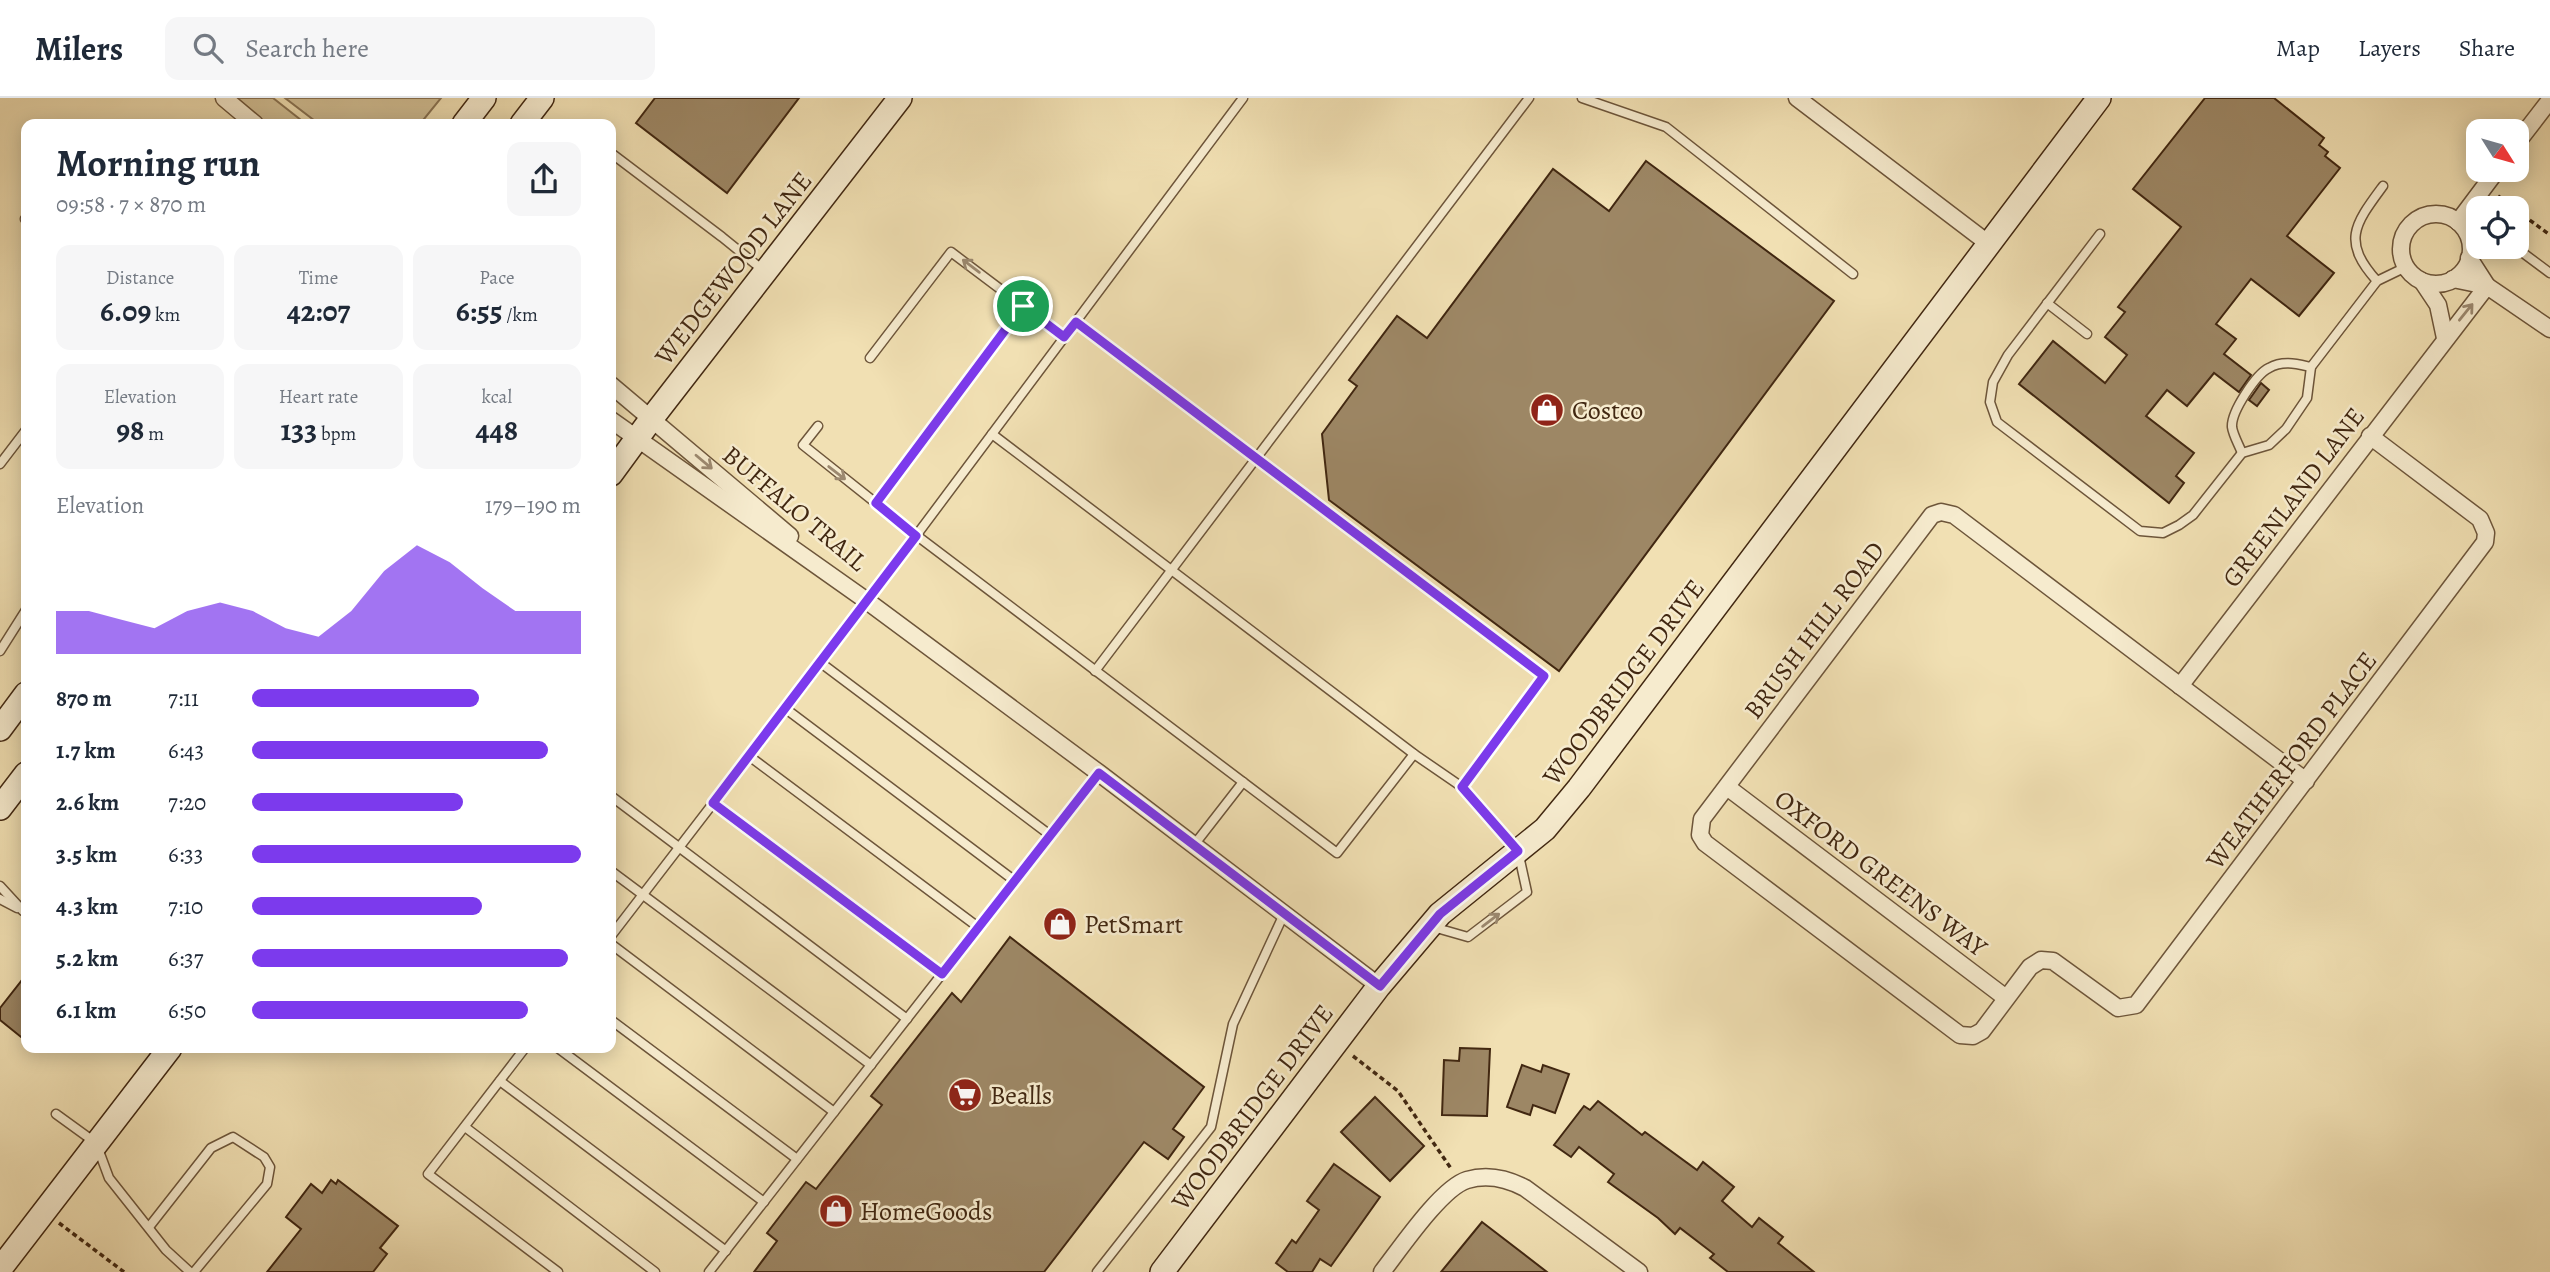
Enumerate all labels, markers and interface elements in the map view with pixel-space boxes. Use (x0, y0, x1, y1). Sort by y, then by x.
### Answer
search box (165, 17, 655, 80)
text: Milers (35, 26, 123, 71)
icon: search (189, 29, 227, 67)
text: Search here (245, 31, 369, 66)
text: Map (2276, 32, 2320, 64)
text: Layers (2358, 32, 2421, 64)
text: Share (2459, 32, 2515, 64)
north arrow (2466, 119, 2529, 182)
map controls (2466, 119, 2529, 259)
text: Morning run (56, 137, 260, 189)
button: share (507, 142, 581, 216)
street label: WEDGEWOOD LANE (646, 164, 820, 373)
text: 09:58 · 7 × 870 m (56, 189, 206, 220)
button: locate (2466, 196, 2529, 259)
one-way arrow (962, 259, 981, 274)
text: Distance (106, 265, 174, 291)
text: Time (299, 265, 338, 291)
text: Pace (479, 265, 514, 291)
pin (993, 276, 1053, 336)
icon: arrive (1004, 287, 1042, 325)
text: 6.09 (100, 291, 151, 331)
text: 42:07 (287, 291, 350, 331)
text: 6:55 (456, 291, 503, 331)
text: km (151, 302, 180, 328)
text: /km (503, 302, 538, 328)
one-way arrow (2459, 303, 2474, 321)
text: Elevation (104, 384, 177, 410)
text: Heart rate (279, 384, 358, 410)
text: kcal (482, 384, 512, 410)
shop icon: Costco (1528, 391, 1566, 429)
place label: Costco (1572, 393, 1643, 428)
street label: GREENLAND LANE (2214, 400, 2373, 594)
text: 98 (116, 410, 145, 450)
text: 133 (281, 410, 317, 450)
text: 448 (476, 410, 518, 450)
text: m (145, 421, 164, 447)
text: bpm (317, 421, 356, 447)
street label: BUFFALO TRAIL (715, 438, 875, 580)
one-way arrow (694, 454, 712, 470)
one-way arrow (827, 465, 846, 480)
text: Elevation (56, 490, 144, 521)
text: 179–190 m (485, 490, 581, 521)
street label: BRUSH HILL ROAD (1736, 534, 1893, 726)
street label: WOODBRIDGE DRIVE (1534, 572, 1712, 793)
street label: WEATHERFORD PLACE (2197, 644, 2385, 877)
text: 870 m (56, 683, 112, 714)
text: 7:11 (168, 683, 199, 714)
text: 1.7 km (56, 735, 116, 766)
text: 6:43 (168, 735, 204, 766)
street label: OXFORD GREENS WAY (1767, 782, 1995, 966)
text: 2.6 km (56, 787, 119, 818)
text: 7:20 (168, 787, 206, 818)
text: 3.5 km (56, 839, 117, 870)
text: 6:33 (168, 839, 203, 870)
text: 4.3 km (56, 891, 118, 922)
text: 7:10 (168, 891, 203, 922)
shop icon: PetSmart (1041, 905, 1079, 943)
place label: PetSmart (1084, 907, 1184, 942)
one-way arrow (1481, 912, 1499, 927)
text: 5.2 km (56, 943, 118, 974)
text: 6:37 (168, 943, 203, 974)
text: 6.1 km (56, 995, 116, 1026)
text: 6:50 (168, 995, 206, 1026)
street label: WOODBRIDGE DRIVE (1163, 997, 1341, 1218)
supermarket icon: Bealls (946, 1076, 984, 1114)
place label: Bealls (990, 1078, 1052, 1113)
shop icon: HomeGoods (817, 1192, 855, 1230)
place label: HomeGoods (860, 1194, 992, 1229)

